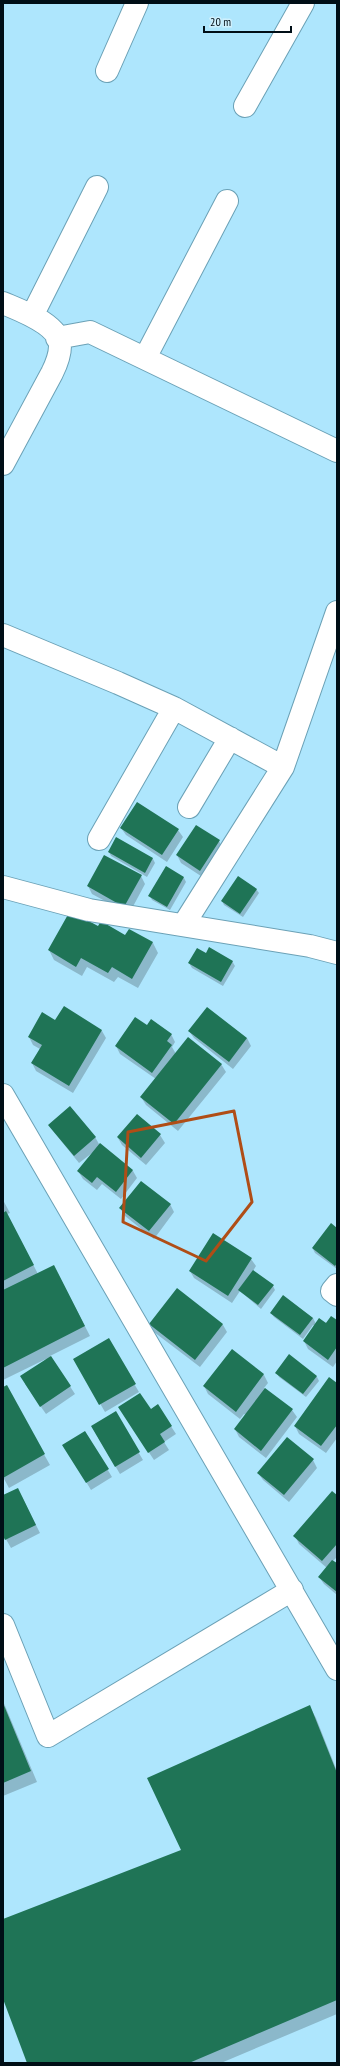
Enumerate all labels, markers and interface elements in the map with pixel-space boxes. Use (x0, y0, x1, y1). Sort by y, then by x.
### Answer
scale bar (204, 8, 291, 34)
text: 20 m (210, 14, 231, 29)

